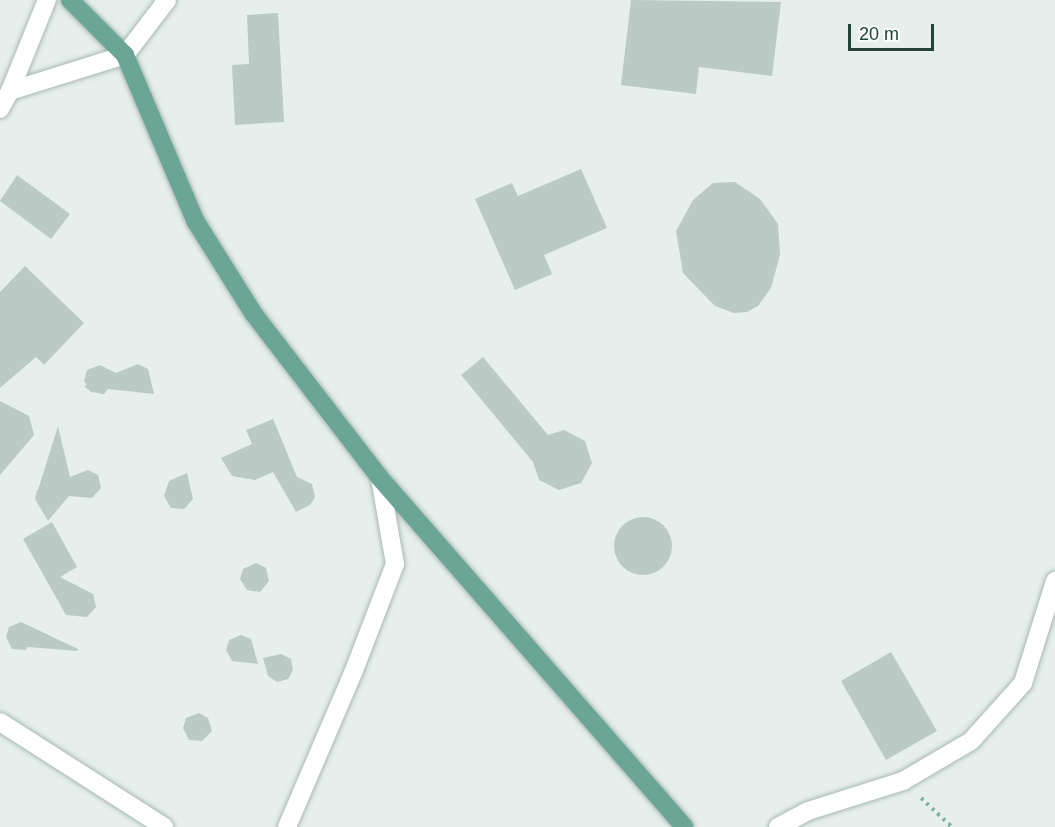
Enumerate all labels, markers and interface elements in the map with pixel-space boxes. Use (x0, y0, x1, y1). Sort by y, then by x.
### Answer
scale bar (851, 12, 936, 50)
text: 20 m (859, 24, 899, 44)

